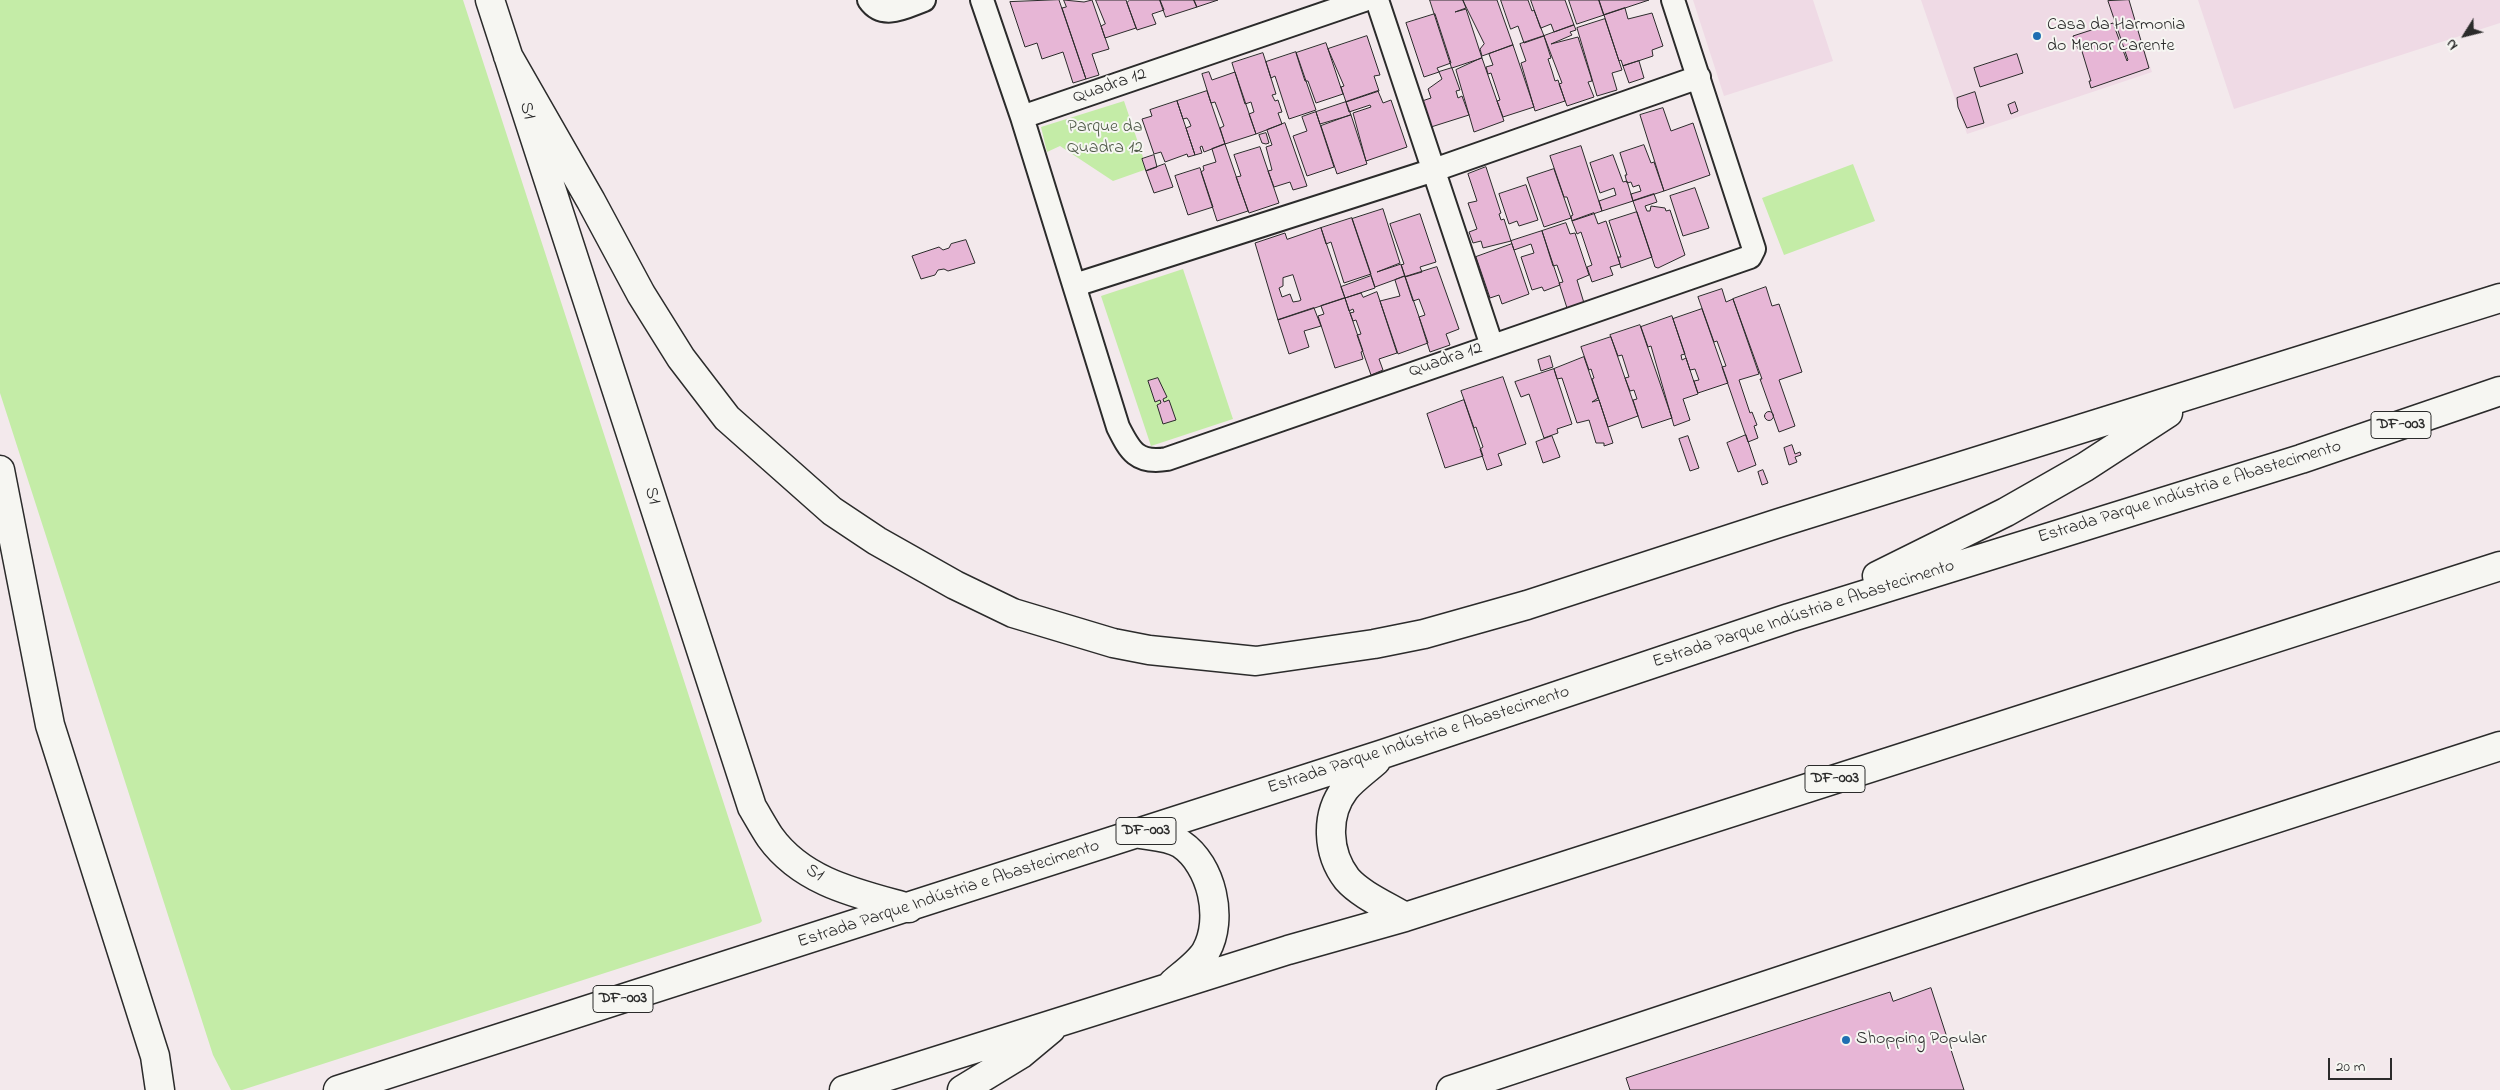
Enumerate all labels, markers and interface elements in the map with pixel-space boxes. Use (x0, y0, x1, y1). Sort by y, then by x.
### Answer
north arrow (2440, 10, 2490, 60)
place label: Casa da Harmonia do Menor Carente (2047, 15, 2185, 58)
marker: Casa da Harmonia do Menor Carente (2031, 30, 2043, 42)
text: N (2441, 34, 2464, 54)
street label: Quadra 12 (1070, 64, 1150, 110)
street label: S1 (513, 99, 539, 123)
park label: Parque da Quadra 12 (1067, 117, 1143, 160)
street label: Quadra 12 (1406, 338, 1486, 384)
road number: DF-003 (2371, 412, 2431, 438)
street label: Estrada Parque Indústria e Abastecimento (2036, 436, 2344, 550)
street label: S1 (638, 484, 664, 508)
street label: Estrada Parque Indústria e Abastecimento (1650, 556, 1958, 674)
street label: Estrada Parque Indústria e Abastecimento (1265, 682, 1573, 800)
road number: DF-003 (1805, 766, 1865, 792)
road number: DF-003 (1116, 818, 1176, 844)
street label: Estrada Parque Indústria e Abastecimento (795, 836, 1103, 954)
street label: S1 (801, 860, 827, 888)
road number: DF-003 (593, 986, 653, 1012)
place label: Shopping Popular (1856, 1029, 1987, 1051)
marker: Shopping Popular (1840, 1034, 1852, 1046)
scale bar (2330, 1048, 2394, 1080)
text: 20 m (2336, 1056, 2365, 1078)

